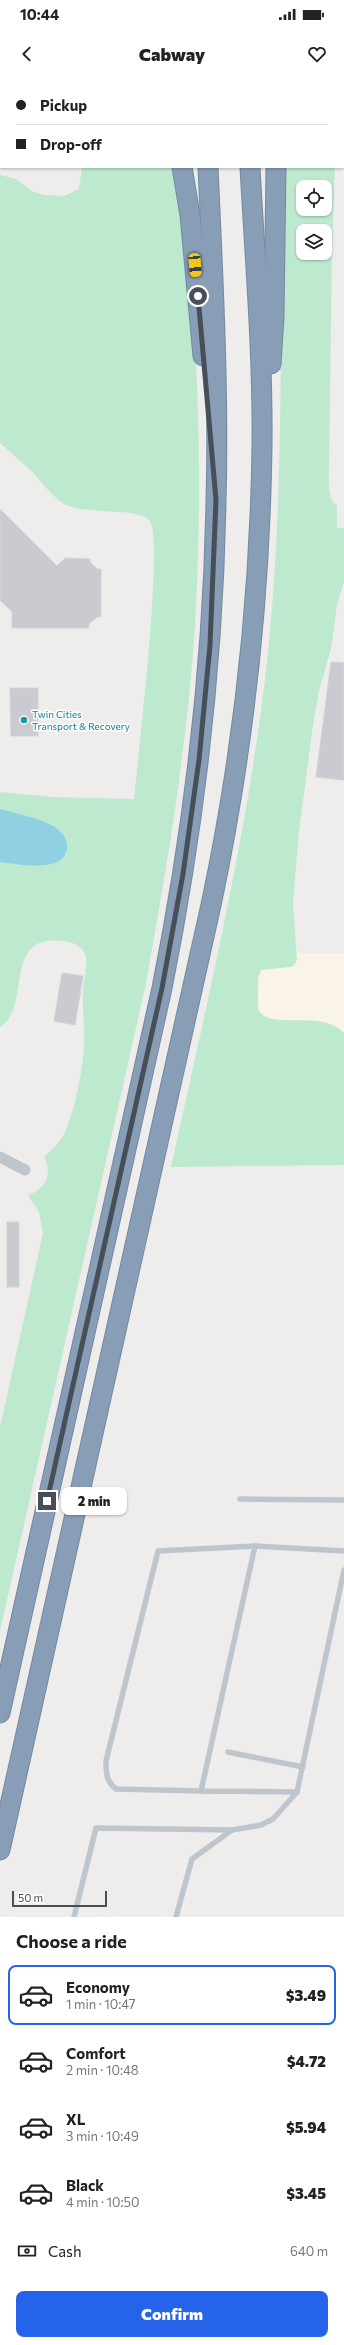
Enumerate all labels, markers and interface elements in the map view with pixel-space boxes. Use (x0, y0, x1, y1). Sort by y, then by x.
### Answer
text: 10:44 (20, 5, 59, 23)
icon: back (16, 43, 38, 65)
text: Cabway (139, 43, 205, 65)
icon: heart (306, 43, 328, 65)
text: Pickup (40, 96, 87, 114)
text: Drop-off (40, 135, 102, 153)
map controls (296, 180, 332, 260)
button: locate (296, 180, 332, 216)
button: layers (296, 224, 332, 260)
car (188, 253, 202, 277)
route start (189, 287, 207, 305)
place label: Twin Cities Transport & Recovery (32, 708, 130, 732)
marker: Twin Cities Transport & Recovery (19, 715, 29, 725)
callout: 2 min (61, 1487, 127, 1515)
route end (38, 1492, 56, 1510)
text: 2 min (78, 1493, 110, 1509)
scale bar (12, 1889, 107, 1908)
text: 50 m (18, 1891, 43, 1904)
text: Choose a ride (16, 1930, 127, 1952)
icon: car (18, 1977, 54, 2013)
text: Economy (66, 1978, 130, 1996)
text: $3.49 (286, 1986, 326, 2004)
text: 1 min · 10:47 (66, 1996, 136, 2012)
icon: car (18, 2043, 54, 2079)
text: Comfort (66, 2044, 126, 2062)
text: $4.72 (287, 2052, 326, 2070)
text: 2 min · 10:48 (66, 2062, 139, 2078)
icon: car (18, 2109, 54, 2145)
text: XL (66, 2110, 85, 2128)
text: $5.94 (286, 2118, 326, 2136)
text: 3 min · 10:49 (66, 2128, 139, 2144)
icon: car (18, 2175, 54, 2211)
text: Black (66, 2176, 104, 2194)
text: $3.45 (286, 2184, 326, 2202)
text: 4 min · 10:50 (66, 2194, 140, 2210)
icon: cash (16, 2240, 38, 2262)
text: Cash (48, 2242, 82, 2260)
text: 640 m (290, 2243, 328, 2259)
button: Confirm (16, 2291, 328, 2337)

